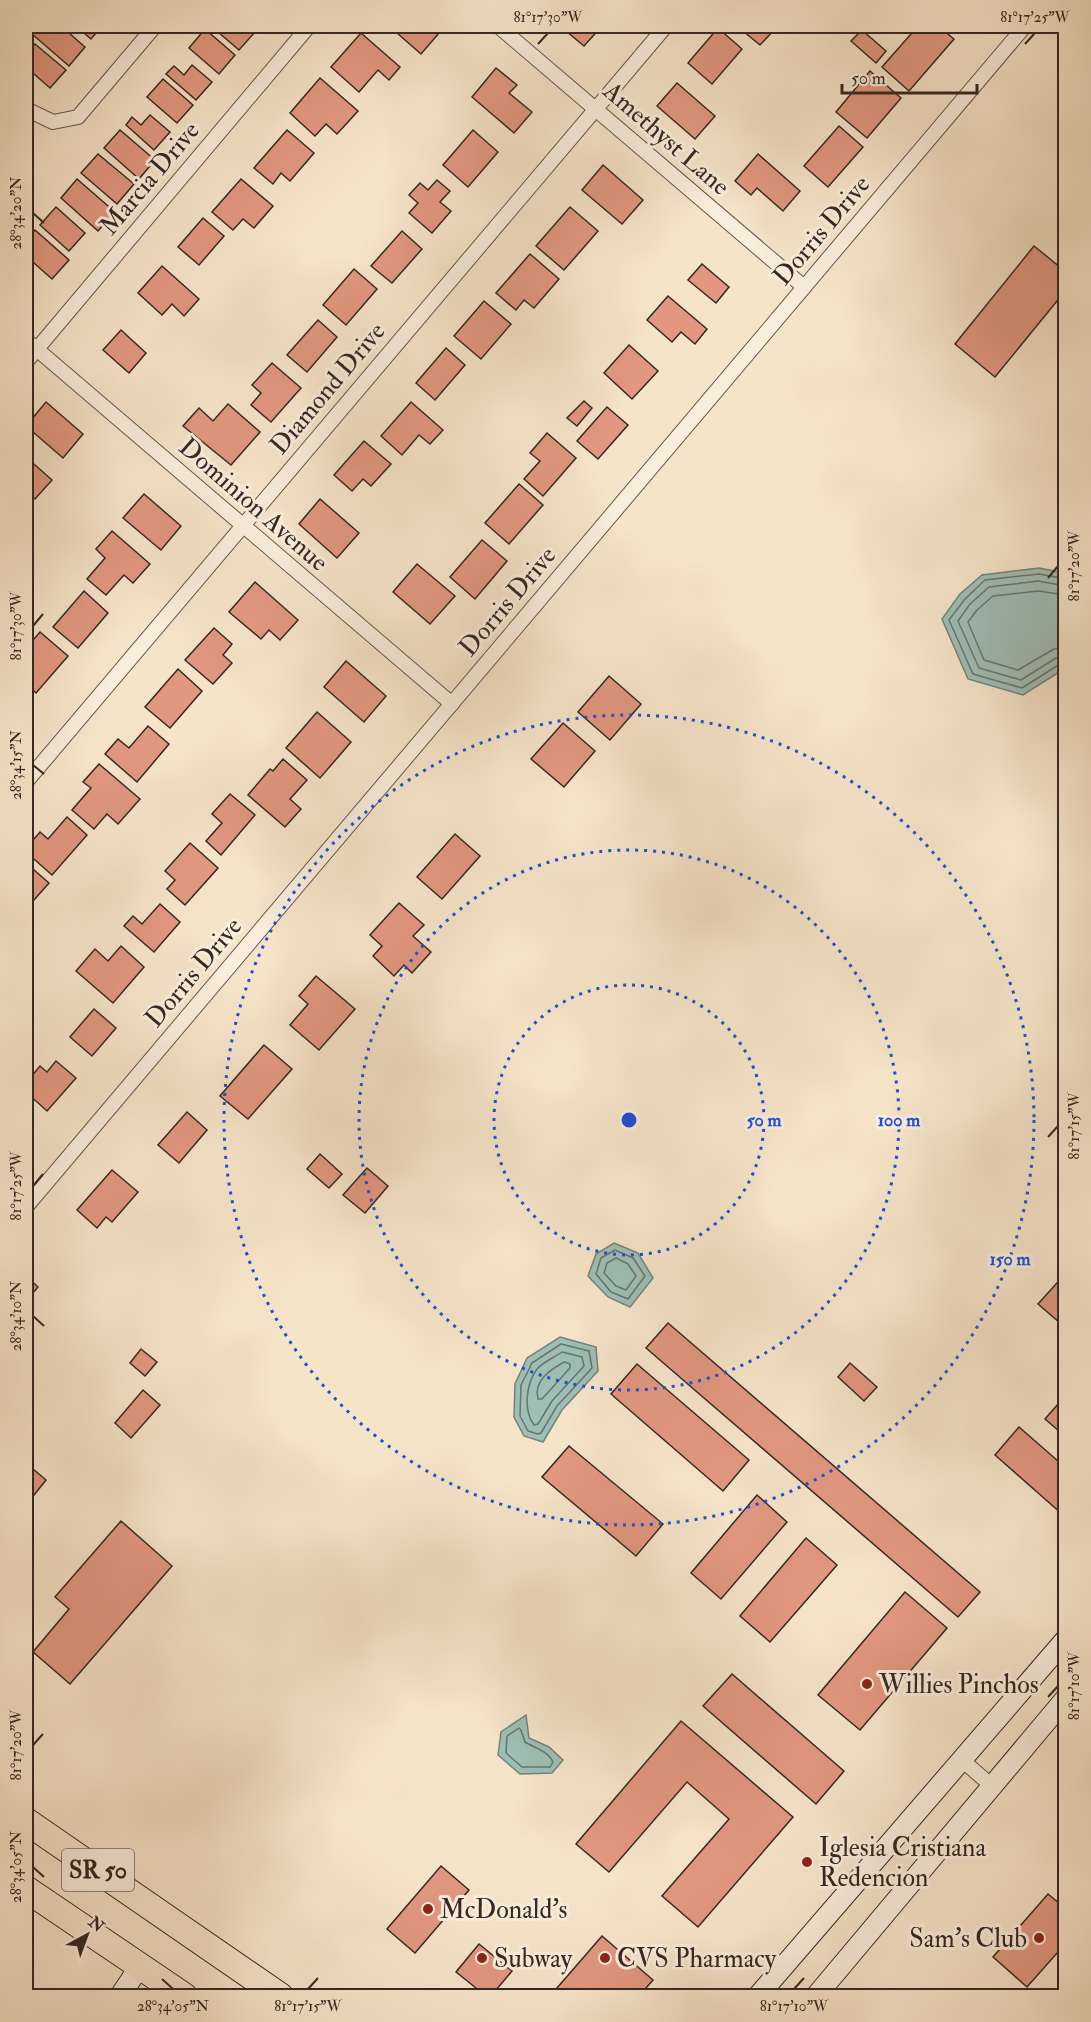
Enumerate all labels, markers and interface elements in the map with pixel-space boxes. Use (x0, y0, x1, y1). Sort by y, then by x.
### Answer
text: 81°17'30"W (513, 8, 583, 27)
text: 81°17'25"W (1000, 8, 1071, 27)
scale bar (842, 57, 977, 95)
text: 50 m (851, 67, 886, 90)
street label: Amethyst Lane (596, 74, 736, 203)
street label: Marcia Drive (93, 115, 207, 242)
street label: Dorris Drive (766, 169, 877, 292)
text: 28°34'20"N (7, 176, 26, 249)
street label: Diamond Drive (263, 316, 392, 461)
street label: Dominion Avenue (172, 431, 335, 578)
text: 81°17'20"W (1065, 530, 1084, 601)
street label: Dorris Drive (452, 540, 563, 663)
text: 81°17'30"W (7, 591, 26, 661)
text: 28°34'15"N (7, 730, 26, 800)
street label: Dorris Drive (138, 911, 249, 1034)
text: 81°17'15"W (1065, 1092, 1084, 1160)
text: 50 m (747, 1109, 782, 1132)
text: 100 m (878, 1109, 921, 1132)
centre of rings (619, 1110, 639, 1130)
text: 81°17'25"W (7, 1150, 26, 1221)
text: 150 m (989, 1248, 1032, 1271)
text: 28°34'10"N (7, 1280, 26, 1351)
text: 81°17'10"W (1065, 1651, 1084, 1720)
place label: Willies Pinchos (878, 1669, 1039, 1701)
marker: Willies Pinchos (860, 1677, 874, 1691)
text: 81°17'20"W (7, 1709, 26, 1780)
text: 28°34'05"N (7, 1831, 26, 1903)
place label: Iglesia Cristiana Redencion (819, 1832, 986, 1894)
road number: SR 50 (62, 1849, 134, 1891)
marker: Iglesia Cristiana Redencion (800, 1855, 814, 1869)
place label: McDonald's (440, 1894, 567, 1926)
marker: McDonald's (421, 1902, 435, 1916)
north arrow (57, 1905, 117, 1965)
text: N (83, 1912, 109, 1937)
place label: Sam's Club (909, 1923, 1027, 1955)
marker: Sam's Club (1032, 1931, 1046, 1945)
place label: Subway (494, 1943, 573, 1975)
place label: CVS Pharmacy (617, 1943, 777, 1975)
marker: Subway (475, 1951, 489, 1965)
marker: CVS Pharmacy (598, 1951, 612, 1965)
text: 28°34'05"N (137, 1997, 209, 2016)
text: 81°17'15"W (274, 1997, 342, 2016)
text: 81°17'10"W (760, 1997, 829, 2016)

